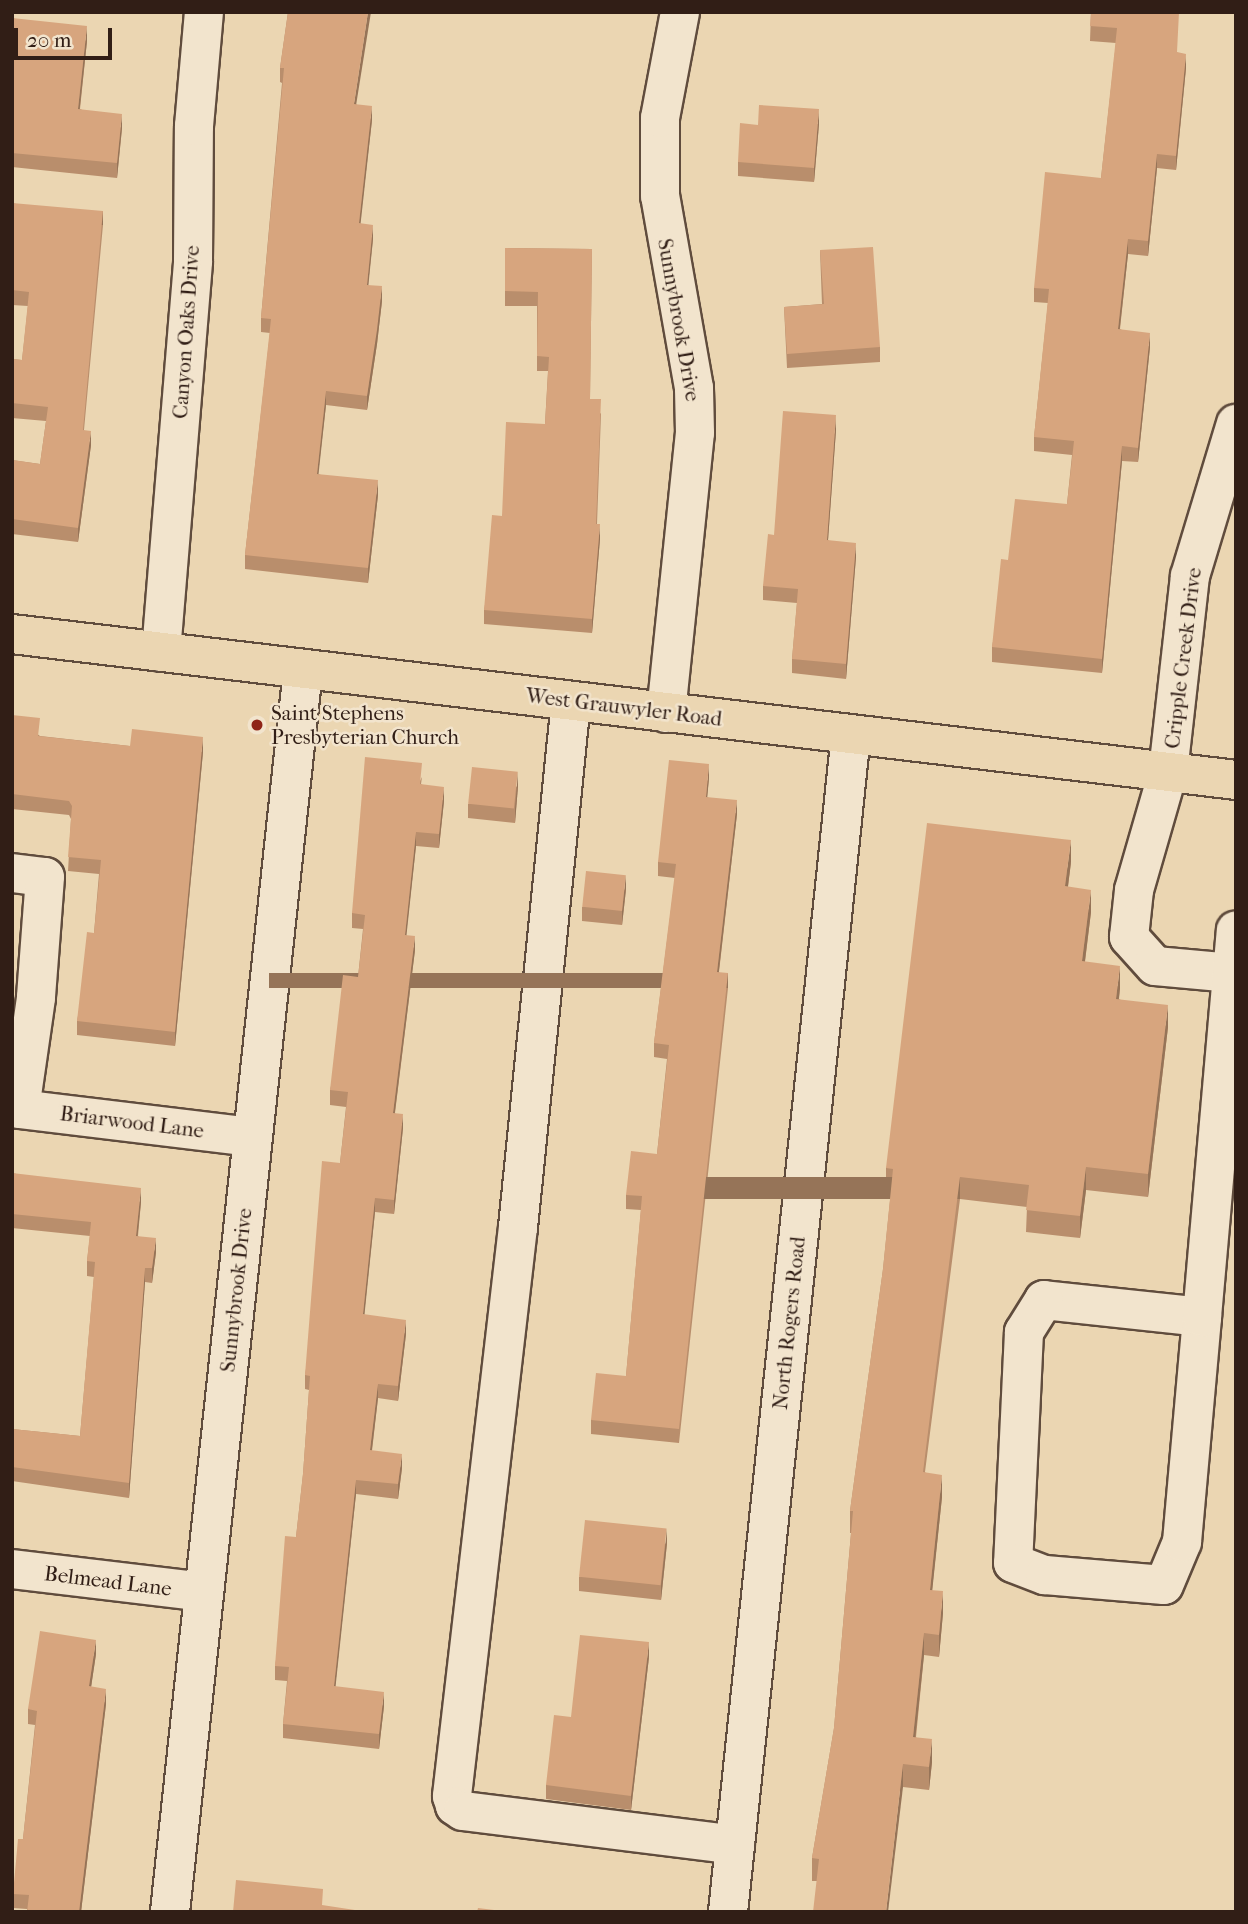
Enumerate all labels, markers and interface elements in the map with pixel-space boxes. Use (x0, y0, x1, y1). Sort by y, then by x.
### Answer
scale bar (18, 14, 116, 58)
text: 20 m (27, 28, 71, 52)
street label: Sunnybrook Drive (652, 237, 706, 403)
street label: Canyon Oaks Drive (167, 244, 205, 420)
street label: Cripple Creek Drive (1159, 566, 1207, 750)
street label: West Grauwyler Road (524, 682, 724, 732)
place label: Saint Stephens Presbyterian Church (271, 700, 459, 750)
marker: Saint Stephens Presbyterian Church (249, 717, 265, 733)
street label: Briarwood Lane (59, 1101, 205, 1143)
street label: Sunnybrook Drive (215, 1207, 257, 1373)
street label: North Rogers Road (767, 1235, 811, 1411)
street label: Belmead Lane (43, 1561, 173, 1601)

